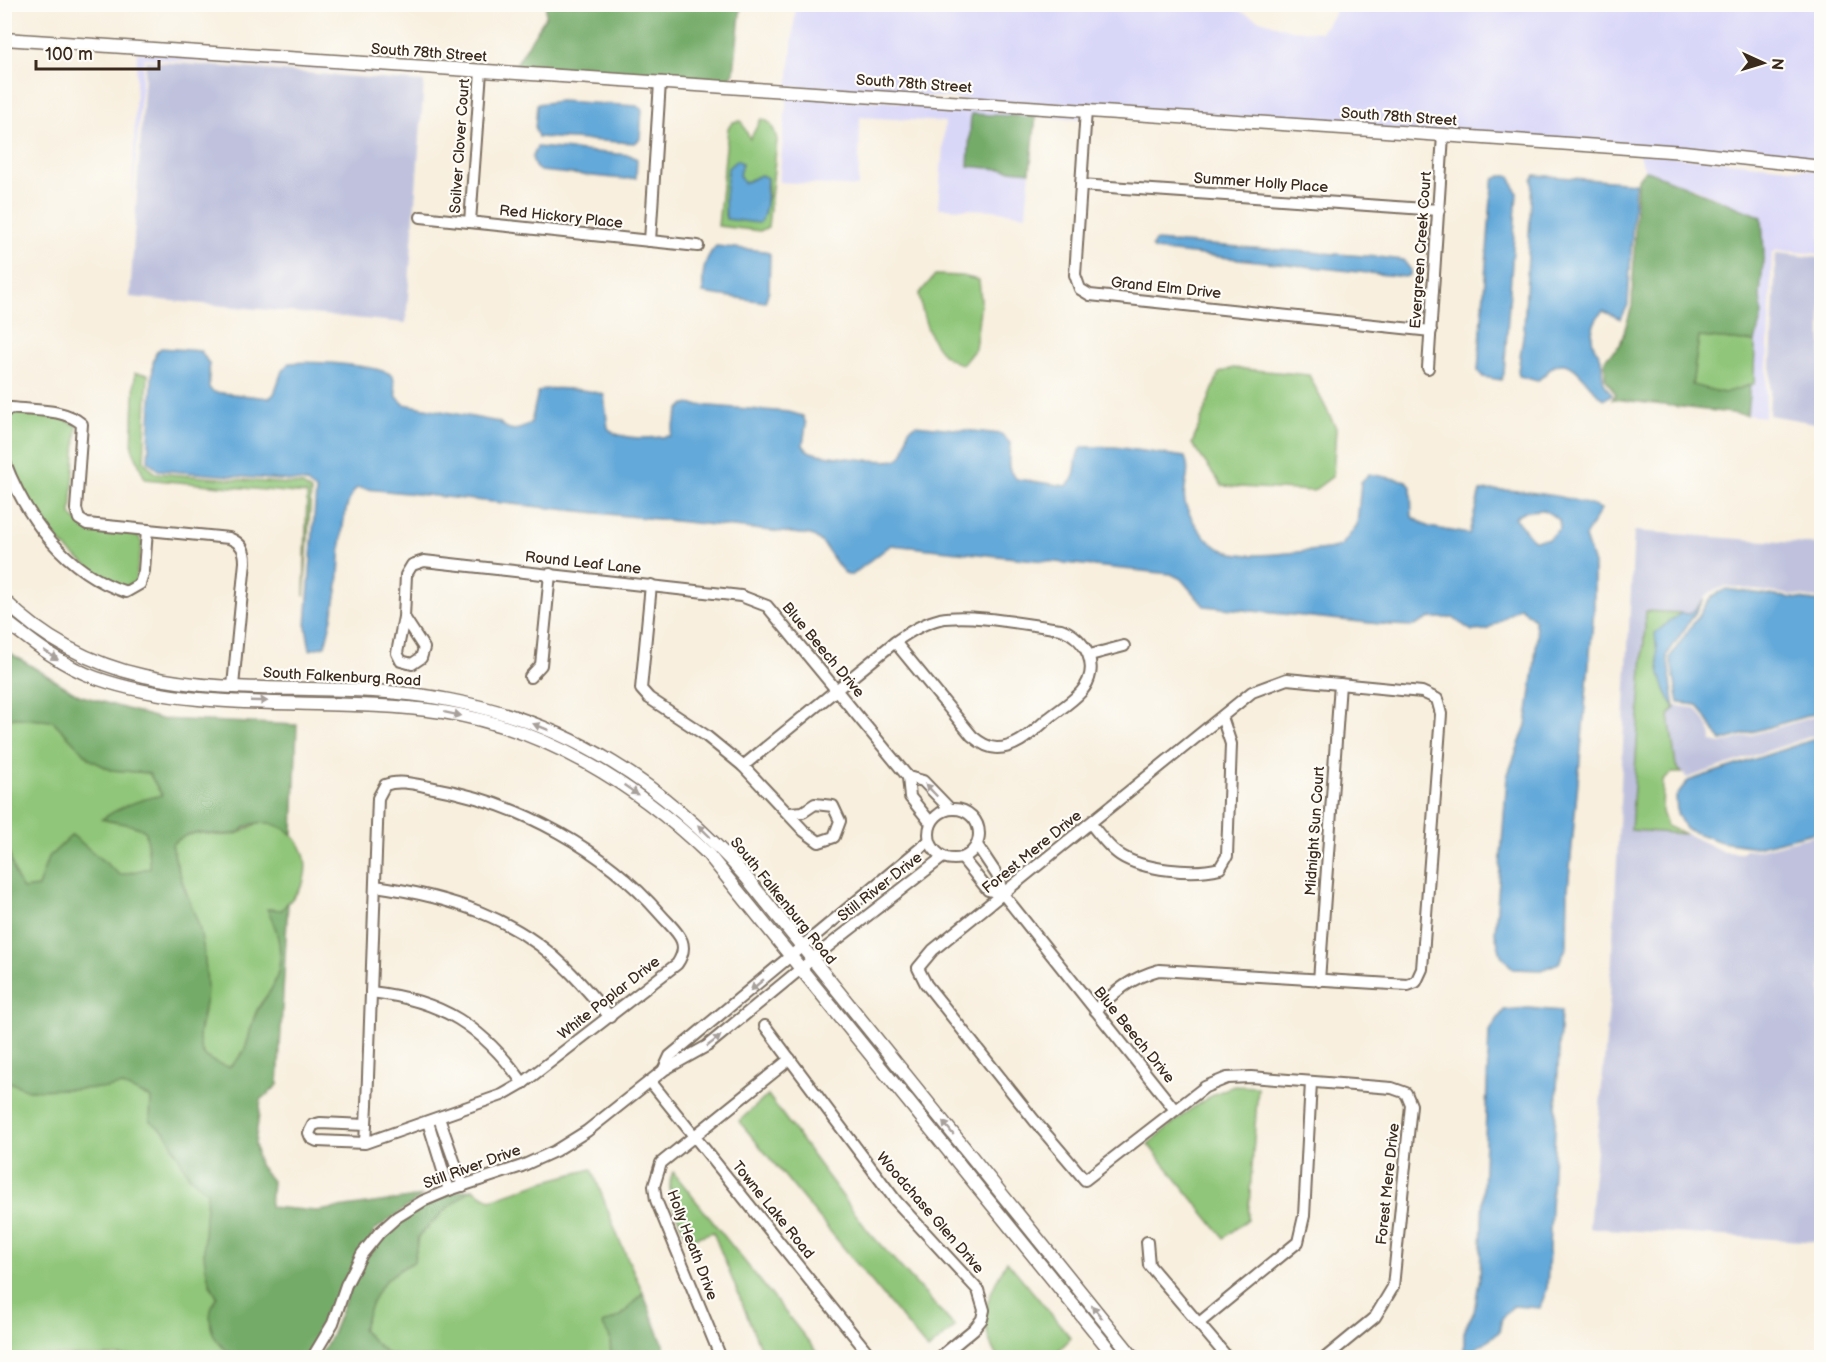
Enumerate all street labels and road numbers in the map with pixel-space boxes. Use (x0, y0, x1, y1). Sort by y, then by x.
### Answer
street label: South 78th Street (370, 39, 488, 67)
street label: South 78th Street (855, 70, 973, 98)
street label: Soilver Clover Court (446, 78, 474, 214)
street label: South 78th Street (1340, 103, 1458, 131)
street label: Summer Holly Place (1193, 169, 1329, 197)
street label: Evergreen Creek Court (1406, 170, 1436, 329)
street label: Red Hickory Place (498, 201, 624, 233)
street label: Grand Elm Drive (1110, 273, 1222, 303)
street label: Round Leaf Lane (524, 547, 642, 579)
street label: Blue Beech Drive (778, 598, 868, 702)
street label: South Falkenburg Road (262, 663, 422, 691)
street label: Midnight Sun Court (1301, 765, 1329, 896)
street label: Forest Mere Drive (979, 806, 1086, 898)
street label: South Falkenburg Road (726, 833, 840, 969)
street label: Still River Drive (834, 848, 926, 926)
street label: White Poplar Drive (554, 952, 664, 1044)
street label: Blue Beech Drive (1089, 983, 1179, 1087)
street label: Forest Mere Drive (1372, 1122, 1404, 1246)
street label: Still River Drive (421, 1141, 523, 1193)
street label: Woodchase Glen Drive (872, 1148, 988, 1278)
street label: Towne Lake Road (728, 1157, 818, 1263)
street label: Holly Heath Drive (662, 1187, 722, 1303)

